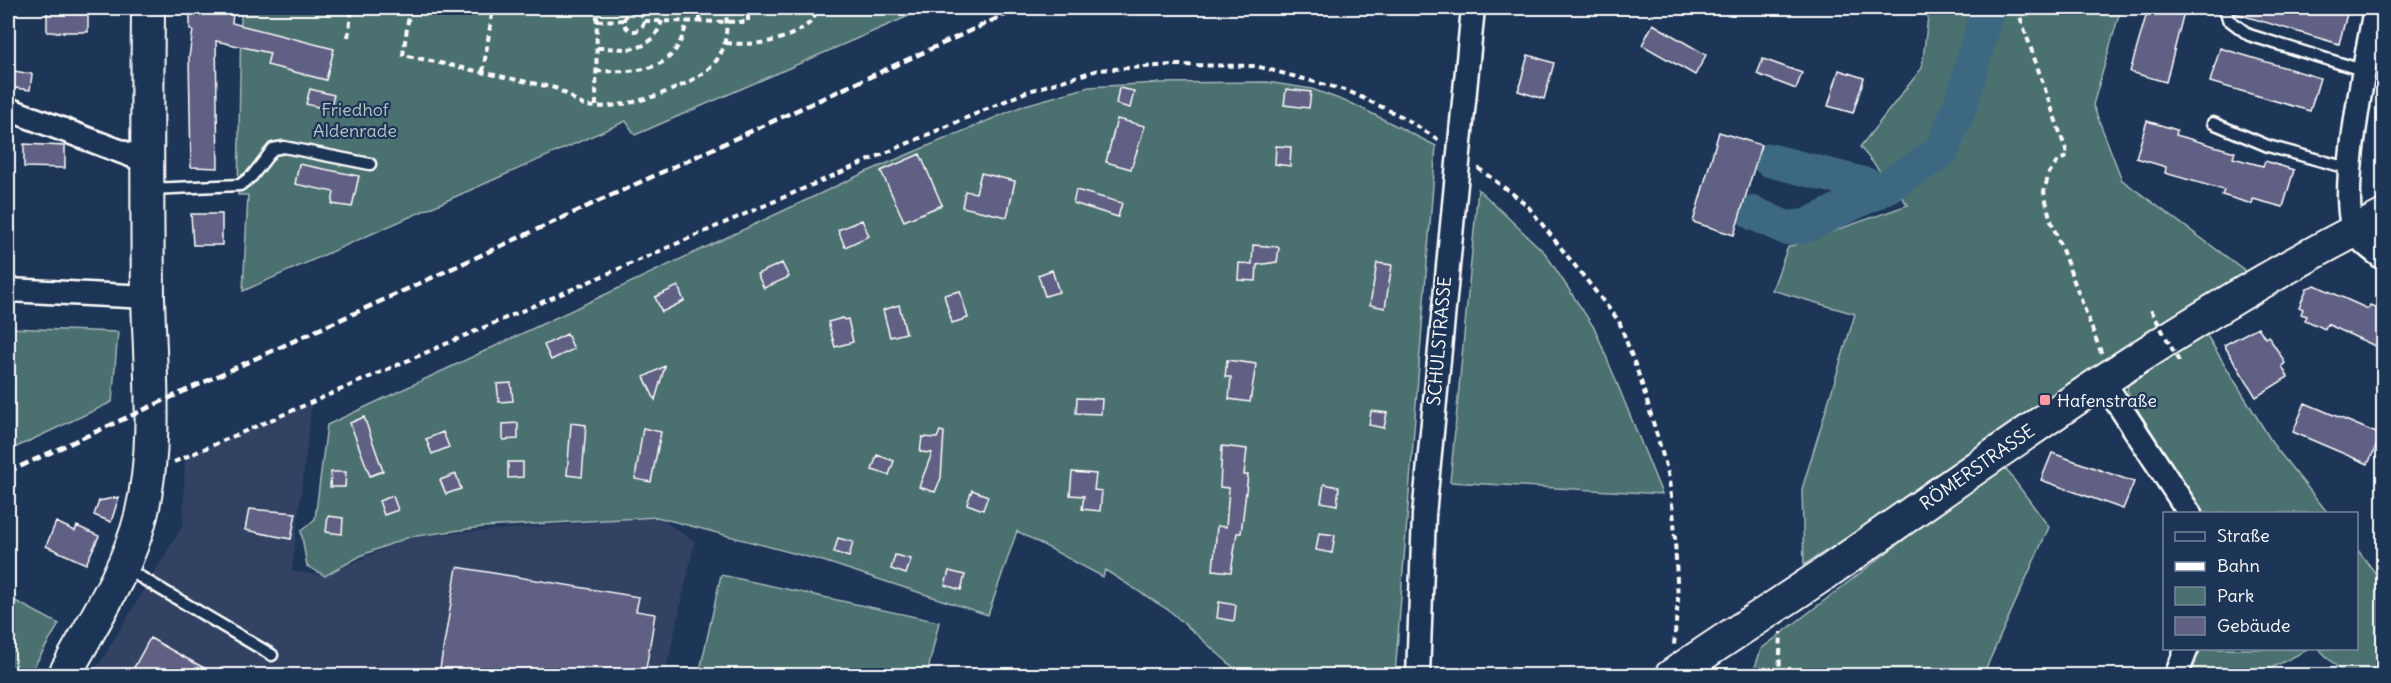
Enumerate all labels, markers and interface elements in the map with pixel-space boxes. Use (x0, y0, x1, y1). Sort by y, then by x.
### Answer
park label: Friedhof Aldenrade (313, 98, 397, 142)
street label: SCHULSTRASSE (1422, 275, 1456, 407)
place label: Hafenstraße (2057, 389, 2157, 412)
marker: Hafenstraße (2038, 393, 2052, 407)
street label: RÖMERSTRASSE (1915, 419, 2039, 515)
legend (2163, 512, 2358, 650)
text: Straße (2217, 524, 2270, 547)
text: Bahn (2217, 554, 2260, 577)
text: Park (2217, 584, 2254, 607)
text: Gebäude (2217, 614, 2290, 637)

